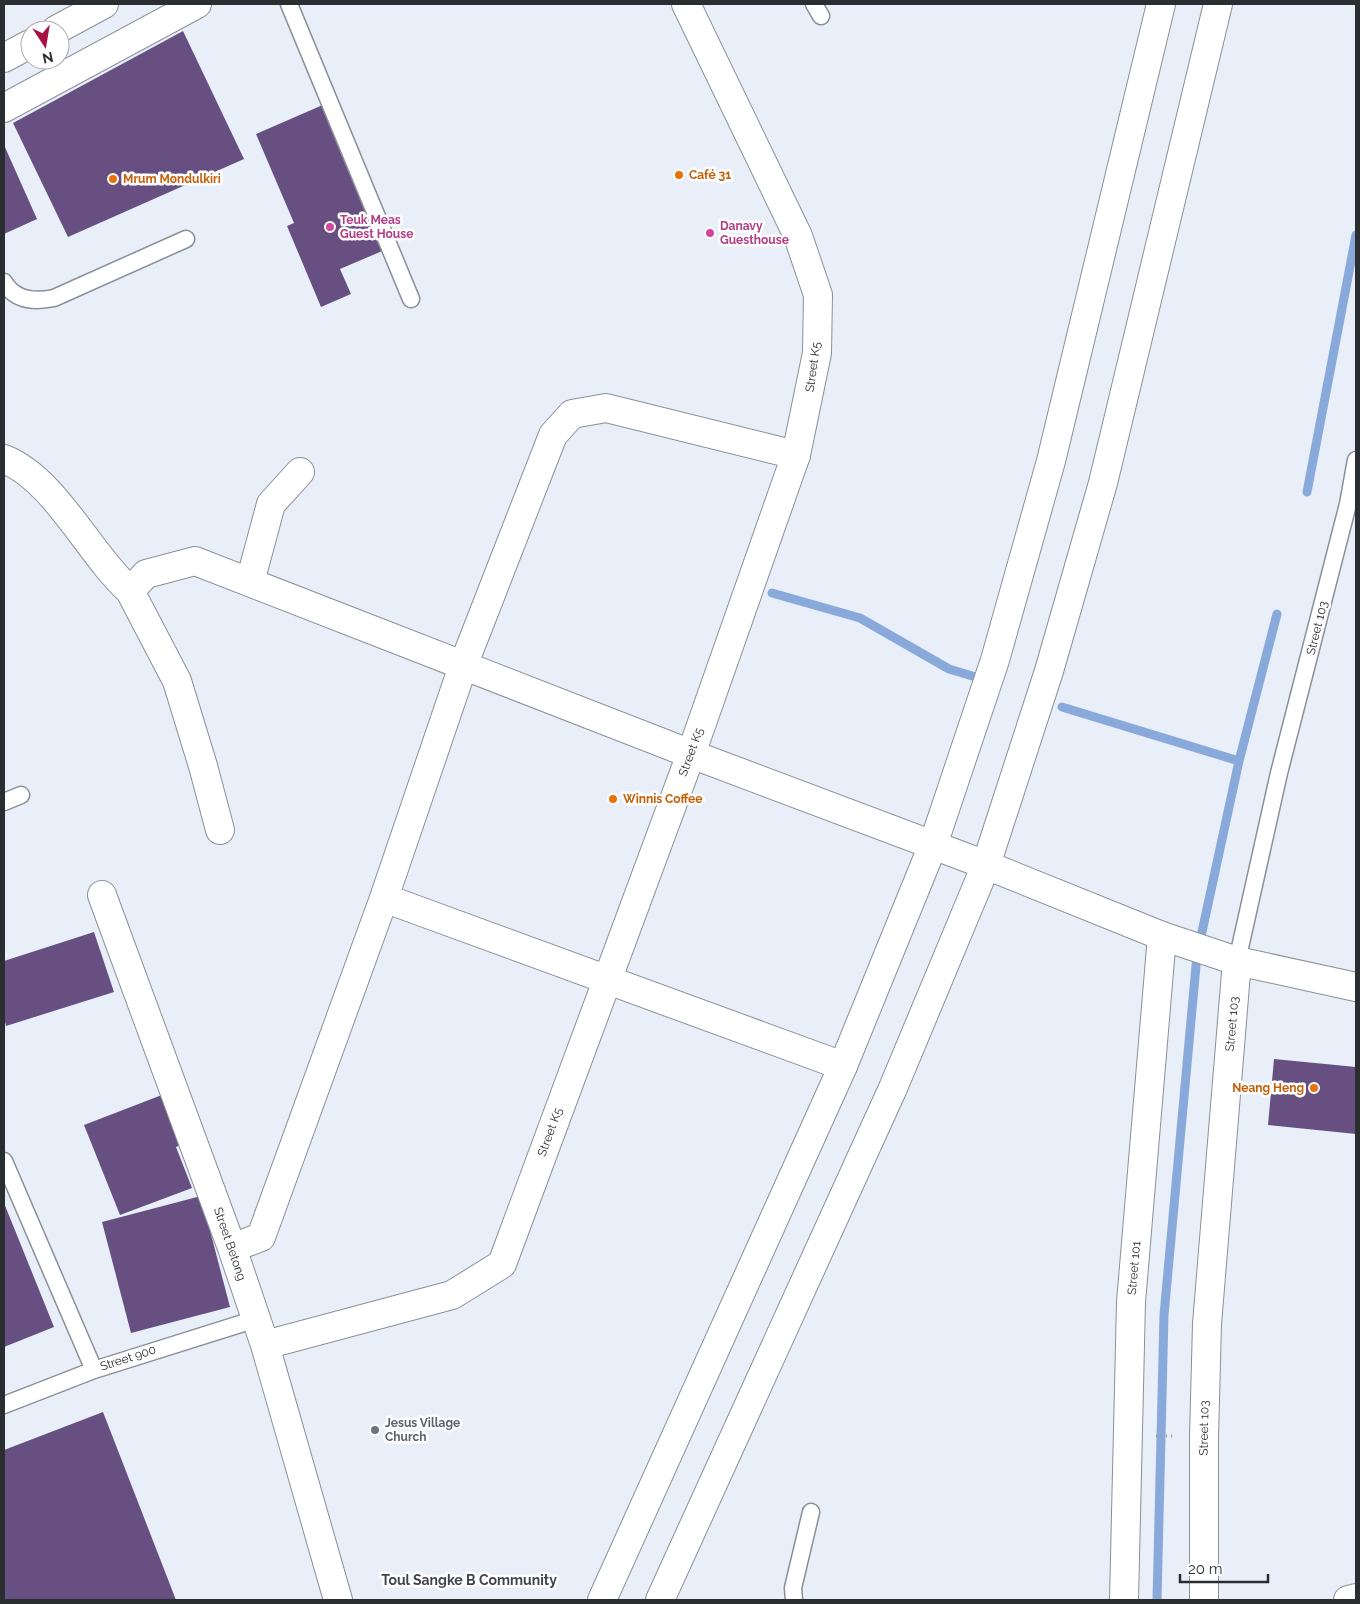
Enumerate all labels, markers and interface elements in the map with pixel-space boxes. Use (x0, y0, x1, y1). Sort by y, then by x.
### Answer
north arrow (20, 20, 70, 70)
text: N (41, 49, 55, 67)
place label: Café 31 (689, 168, 731, 182)
marker: Café 31 (673, 169, 685, 181)
place label: Mrum Mondulkiri (123, 172, 221, 186)
marker: Mrum Mondulkiri (107, 173, 119, 185)
place label: Teuk Meas Guest House (340, 213, 413, 241)
place label: Danavy Guesthouse (720, 219, 789, 247)
marker: Teuk Meas Guest House (324, 221, 336, 233)
marker: Danavy Guesthouse (704, 227, 716, 239)
street label: Street K5 (803, 341, 824, 393)
street label: Street 103 (1304, 600, 1330, 656)
street label: Street K5 (676, 725, 706, 778)
place label: Winnis Coffee (623, 792, 702, 806)
marker: Winnis Coffee (607, 793, 619, 805)
street label: Street 103 (1223, 996, 1241, 1052)
place label: Neang Heng (1232, 1081, 1304, 1095)
marker: Neang Heng (1308, 1082, 1320, 1094)
street label: Street K5 (535, 1105, 565, 1158)
street label: Street Betong (211, 1205, 249, 1283)
street label: Street 101 (1125, 1241, 1143, 1295)
street label: Street 900 (98, 1342, 158, 1374)
street label: Street 103 (1197, 1400, 1211, 1456)
place label: Jesus Village Church (385, 1416, 460, 1444)
marker: Jesus Village Church (369, 1424, 381, 1436)
scale bar (1180, 1552, 1268, 1584)
text: 20 m (1188, 1560, 1223, 1578)
district label: Toul Sangke B Community (381, 1572, 557, 1588)

